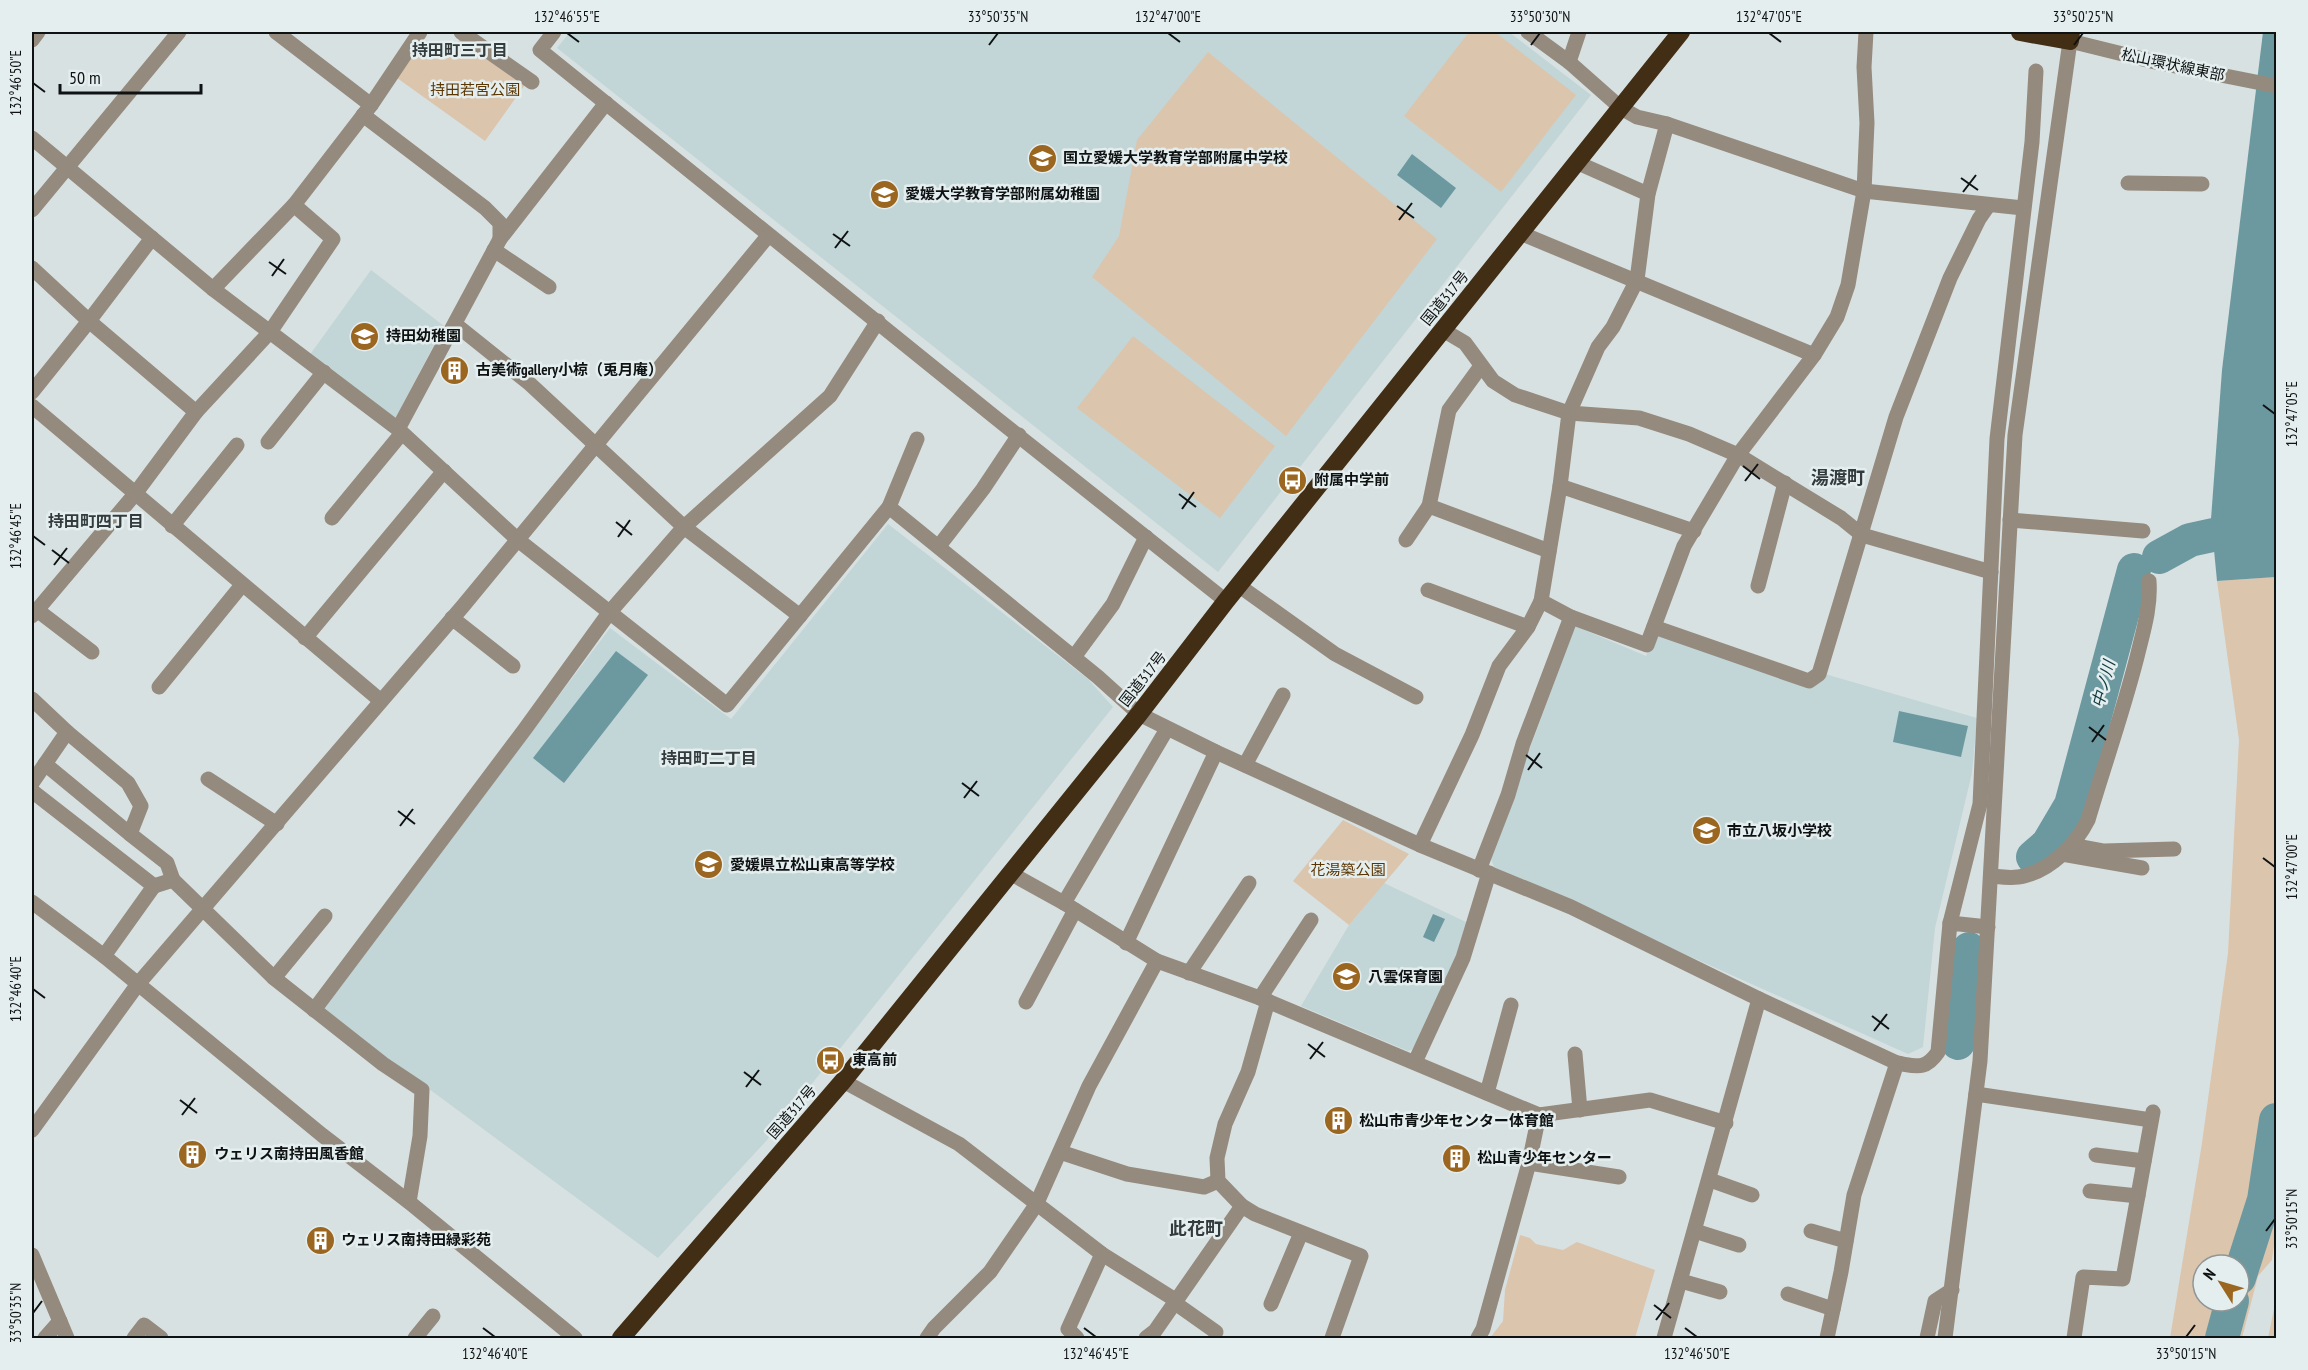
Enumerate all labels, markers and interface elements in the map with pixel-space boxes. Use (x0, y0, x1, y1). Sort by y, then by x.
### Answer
text: 132°46'55"E (534, 7, 600, 26)
text: 33°50'35"N (968, 7, 1028, 26)
text: 132°47'00"E (1135, 7, 1201, 26)
text: 33°50'30"N (1510, 7, 1570, 26)
text: 132°47'05"E (1736, 7, 1802, 26)
text: 33°50'25"N (2053, 7, 2113, 26)
district label: 持田町三丁目 (412, 40, 508, 60)
street label: 松山環状線東部 (2120, 44, 2226, 85)
text: 132°46'50"E (6, 50, 25, 116)
scale bar (60, 57, 201, 95)
text: 50 m (69, 66, 101, 89)
park label: 持田若宮公園 (430, 80, 520, 99)
school or university icon: 国立愛媛大学教育学部附属中学校 (1026, 142, 1058, 174)
place label: 国立愛媛大学教育学部附属中学校 (1063, 148, 1288, 167)
school or university icon: 愛媛大学教育学部附属幼稚園 (868, 178, 900, 210)
place label: 愛媛大学教育学部附属幼稚園 (905, 184, 1100, 203)
street label: 国道317号 (1417, 266, 1473, 329)
school or university icon: 持田幼稚園 (349, 320, 381, 352)
place label: 持田幼稚園 (386, 326, 461, 345)
building icon: 古美術gallery小椋（兎月庵） (439, 354, 471, 386)
place label: 古美術gallery小椋（兎月庵） (476, 360, 663, 379)
text: 132°47'05"E (2282, 381, 2301, 447)
bus stop icon: 附属中学前 (1277, 464, 1309, 496)
district label: 湯渡町 (1811, 466, 1865, 489)
place label: 附属中学前 (1314, 470, 1389, 489)
text: 132°46'45"E (6, 503, 25, 569)
district label: 持田町四丁目 (48, 511, 144, 531)
street label: 国道317号 (1115, 647, 1170, 710)
water label: 中ノ川 (2087, 656, 2119, 710)
district label: 持田町二丁目 (661, 748, 757, 768)
school or university icon: 市立八坂小学校 (1690, 815, 1722, 847)
place label: 市立八坂小学校 (1727, 821, 1832, 840)
text: 132°47'00"E (2282, 834, 2301, 900)
school or university icon: 愛媛県立松山東高等学校 (693, 849, 725, 881)
place label: 愛媛県立松山東高等学校 (730, 855, 895, 874)
park label: 花湯築公園 (1310, 860, 1386, 879)
text: 132°46'40"E (6, 956, 25, 1022)
school or university icon: 八雲保育園 (1331, 961, 1363, 993)
place label: 八雲保育園 (1368, 967, 1443, 986)
bus stop icon: 東高前 (815, 1044, 847, 1076)
place label: 東高前 (852, 1050, 897, 1069)
street label: 国道317号 (763, 1081, 820, 1143)
building icon: 松山市青少年センター体育館 (1322, 1105, 1354, 1137)
place label: 松山市青少年センター体育館 (1359, 1111, 1554, 1130)
building icon: ウェリス南持田風香館 (177, 1138, 209, 1170)
building icon: 松山青少年センター (1440, 1142, 1472, 1174)
place label: ウェリス南持田風香館 (214, 1144, 364, 1163)
place label: 松山青少年センター (1477, 1148, 1612, 1167)
text: 33°50'15"N (2282, 1189, 2301, 1249)
district label: 此花町 (1169, 1217, 1223, 1240)
building icon: ウェリス南持田緑彩苑 (304, 1224, 336, 1256)
place label: ウェリス南持田緑彩苑 (341, 1230, 491, 1249)
north arrow (2191, 1253, 2251, 1313)
text: N (2198, 1265, 2220, 1283)
text: 33°50'35"N (6, 1283, 25, 1343)
text: 132°46'40"E (462, 1344, 528, 1363)
text: 132°46'45"E (1063, 1344, 1129, 1363)
text: 132°46'50"E (1664, 1344, 1730, 1363)
text: 33°50'15"N (2156, 1344, 2216, 1363)

